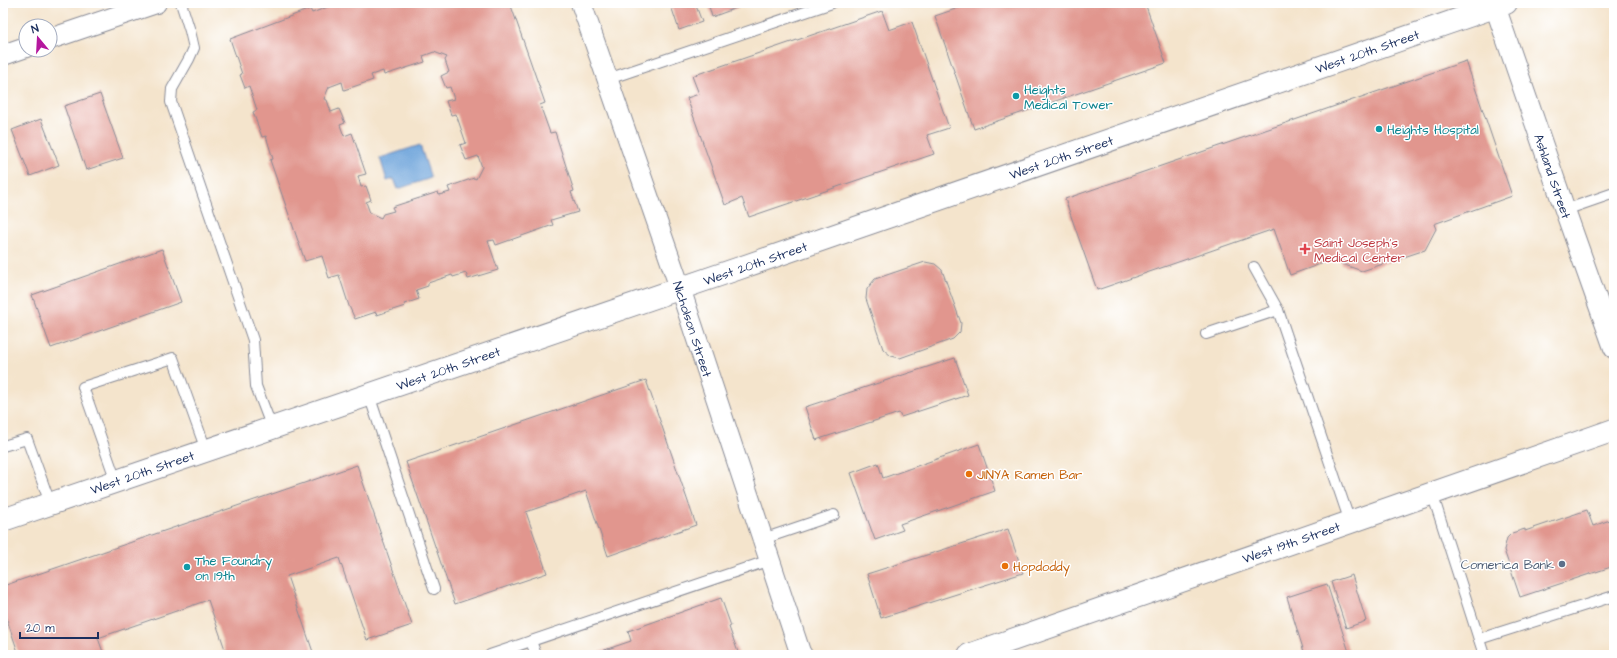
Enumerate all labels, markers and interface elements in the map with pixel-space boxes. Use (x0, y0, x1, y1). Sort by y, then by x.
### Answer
north arrow (18, 18, 58, 58)
text: N (29, 21, 41, 37)
street label: West 20th Street (1313, 25, 1422, 78)
place label: Heights Medical Tower (1024, 81, 1113, 114)
marker: Heights Medical Tower (1011, 91, 1021, 101)
place label: Heights Hospital (1387, 121, 1479, 140)
marker: Heights Hospital (1374, 124, 1384, 134)
street label: West 20th Street (1007, 131, 1116, 184)
street label: Ashland Street (1529, 132, 1575, 222)
place label: Saint Joseph's Medical Center (1314, 234, 1405, 267)
street label: West 20th Street (701, 237, 810, 290)
marker: Saint Joseph's Medical Center (1299, 243, 1311, 255)
street label: Nicholson Street (668, 279, 716, 380)
street label: West 20th Street (394, 342, 503, 395)
street label: West 20th Street (88, 446, 197, 499)
place label: JINYA Ramen Bar (977, 466, 1082, 484)
marker: JINYA Ramen Bar (964, 469, 974, 479)
street label: West 19th Street (1240, 518, 1343, 568)
place label: The Foundry on 19th (195, 552, 272, 585)
place label: Comerica Bank (1461, 556, 1554, 574)
place label: Hopdoddy (1013, 558, 1070, 577)
marker: Comerica Bank (1557, 559, 1567, 569)
marker: Hopdoddy (1000, 561, 1010, 571)
marker: The Foundry on 19th (182, 562, 192, 572)
scale bar (20, 614, 98, 640)
text: 20 m (26, 620, 55, 637)

